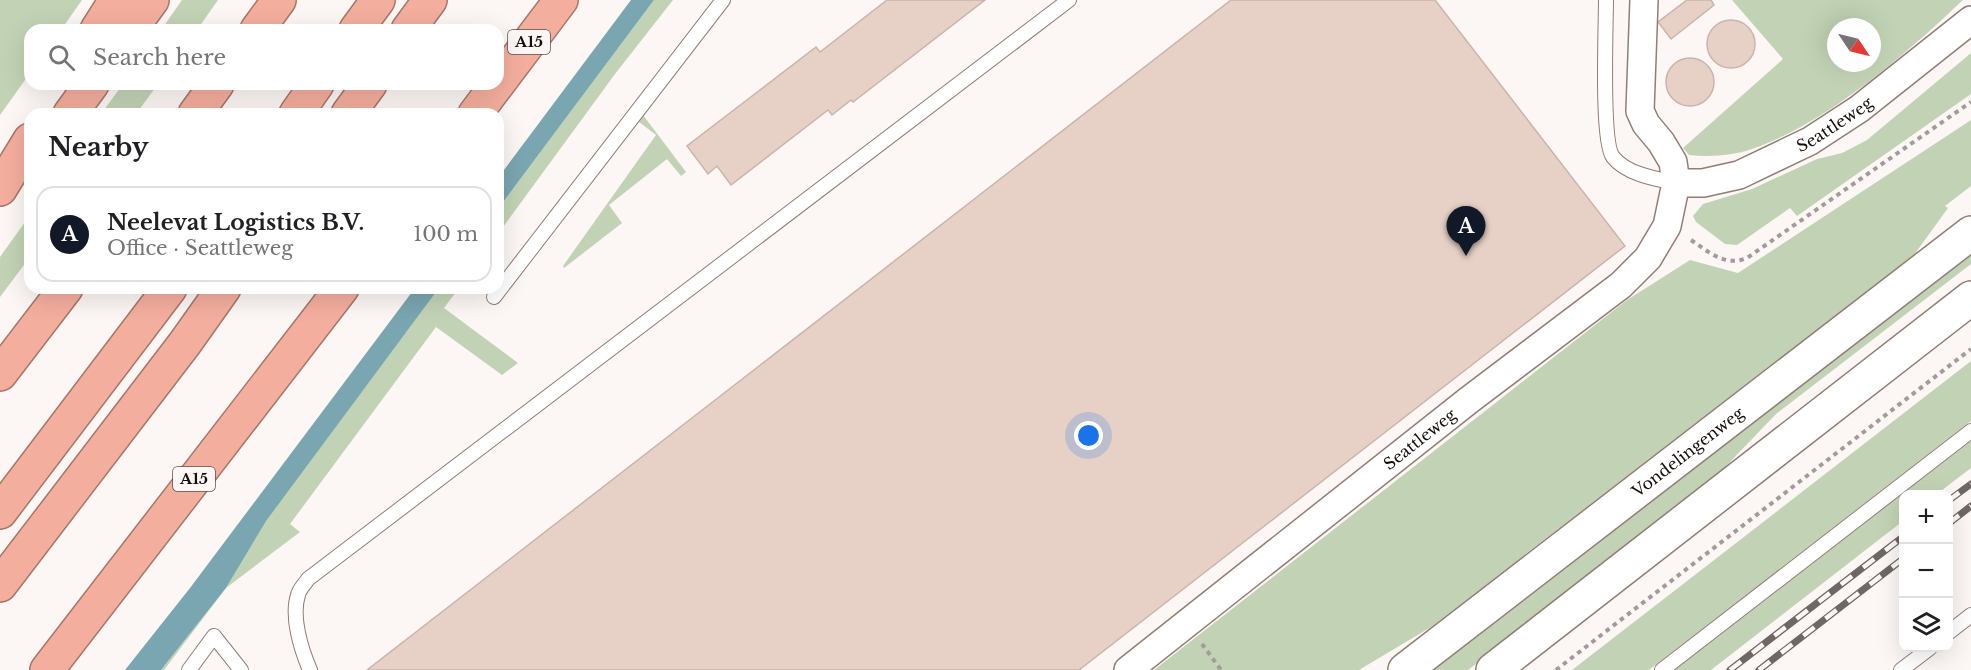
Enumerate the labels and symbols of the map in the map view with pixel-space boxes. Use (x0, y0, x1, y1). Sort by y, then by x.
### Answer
north arrow (1827, 18, 1881, 72)
road number: A15 (508, 30, 550, 54)
street label: Seattleweg (1793, 92, 1877, 156)
pin: A (1446, 206, 1486, 256)
street label: Vondelingenweg (1627, 402, 1748, 502)
street label: Seattleweg (1379, 404, 1460, 474)
your location (1074, 421, 1103, 450)
road number: A15 (173, 467, 215, 491)

